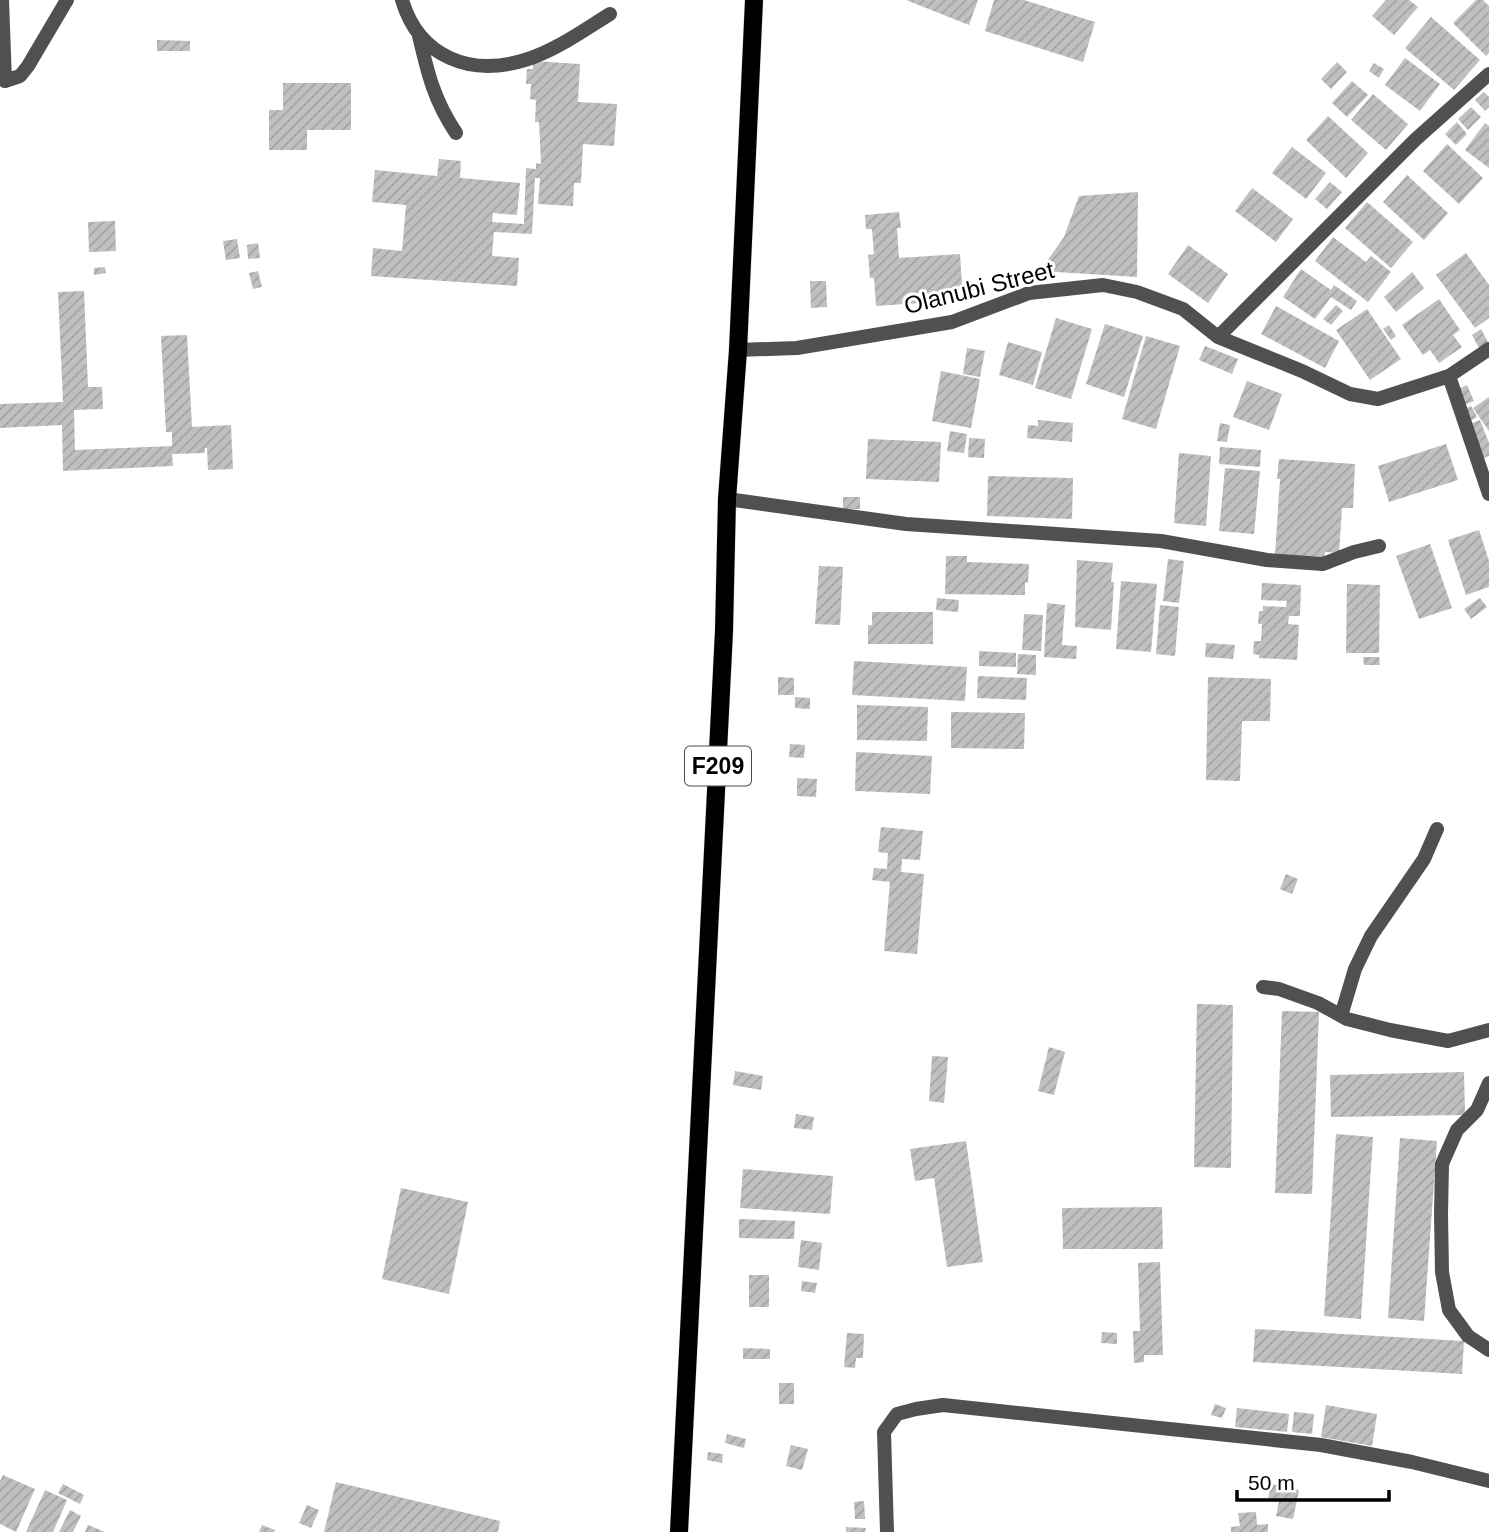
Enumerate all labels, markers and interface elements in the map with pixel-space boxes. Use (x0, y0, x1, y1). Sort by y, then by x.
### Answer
street label: Olanubi Street (901, 256, 1057, 319)
road number: F209 (685, 746, 751, 786)
scale bar (1237, 1458, 1389, 1502)
text: 50 m (1248, 1471, 1295, 1494)

